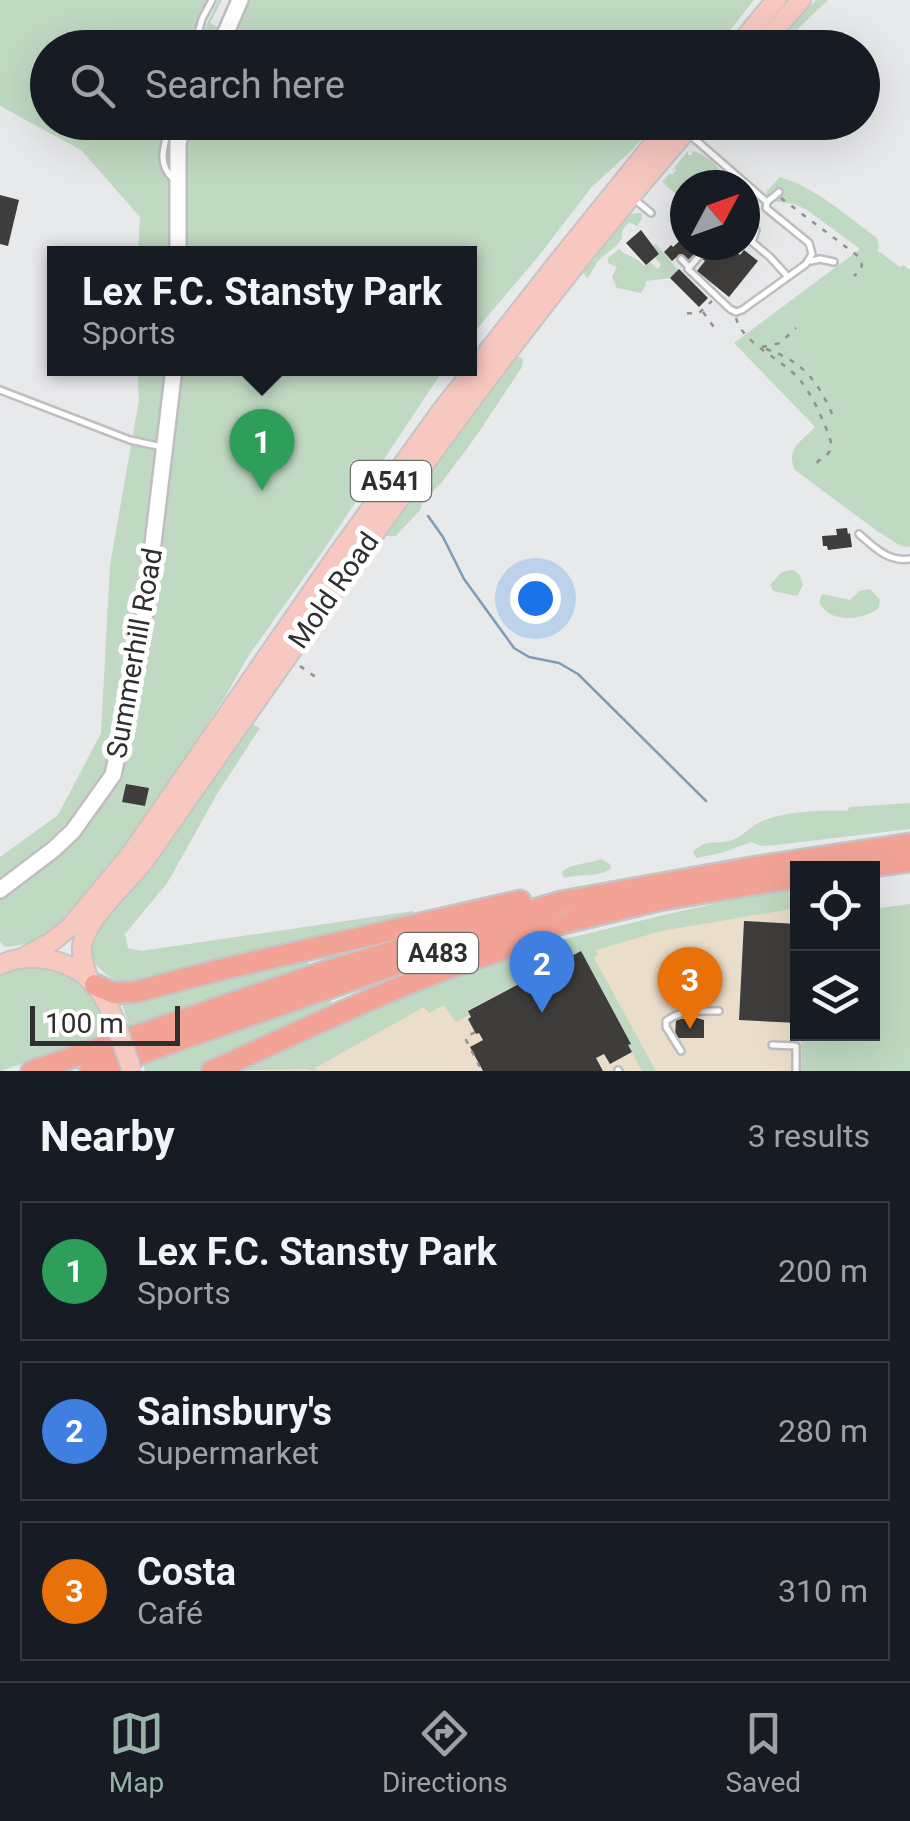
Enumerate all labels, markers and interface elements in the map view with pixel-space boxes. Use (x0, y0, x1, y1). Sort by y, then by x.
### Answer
search box (30, 30, 880, 140)
icon: search (65, 58, 120, 113)
text: Search here (145, 63, 345, 107)
north arrow (670, 170, 760, 260)
popup (47, 246, 477, 376)
text: Lex F.C. Stansty Park (82, 270, 442, 314)
text: Sports (82, 314, 176, 352)
pin: 1 (230, 408, 294, 491)
road number: A541 (351, 461, 431, 501)
street label: Mold Road (281, 526, 385, 655)
street label: Summerhill Road (100, 546, 169, 761)
your location (510, 573, 561, 624)
map controls (790, 861, 880, 1041)
button: locate (790, 861, 880, 951)
pin: 2 (510, 930, 574, 1013)
road number: A483 (398, 933, 478, 973)
pin: 3 (658, 946, 722, 1029)
button: layers (790, 951, 880, 1041)
scale bar (30, 1001, 180, 1046)
text: 100 m (45, 1007, 124, 1040)
text: Nearby (40, 1112, 175, 1161)
text: 3 results (748, 1117, 870, 1155)
text: Lex F.C. Stansty Park (137, 1230, 497, 1274)
text: 1 (65, 1252, 84, 1290)
text: 200 m (778, 1252, 868, 1290)
text: Sports (137, 1274, 231, 1312)
text: Sainsbury's (137, 1390, 332, 1434)
text: 2 (65, 1412, 84, 1450)
text: 280 m (778, 1412, 868, 1450)
text: Supermarket (137, 1434, 319, 1472)
text: Costa (137, 1550, 236, 1594)
text: 3 (65, 1572, 84, 1610)
text: 310 m (778, 1572, 868, 1610)
text: Café (137, 1594, 203, 1632)
tab: Map (109, 1706, 164, 1799)
tab: Directions (382, 1706, 508, 1799)
tab: Saved (725, 1706, 801, 1799)

